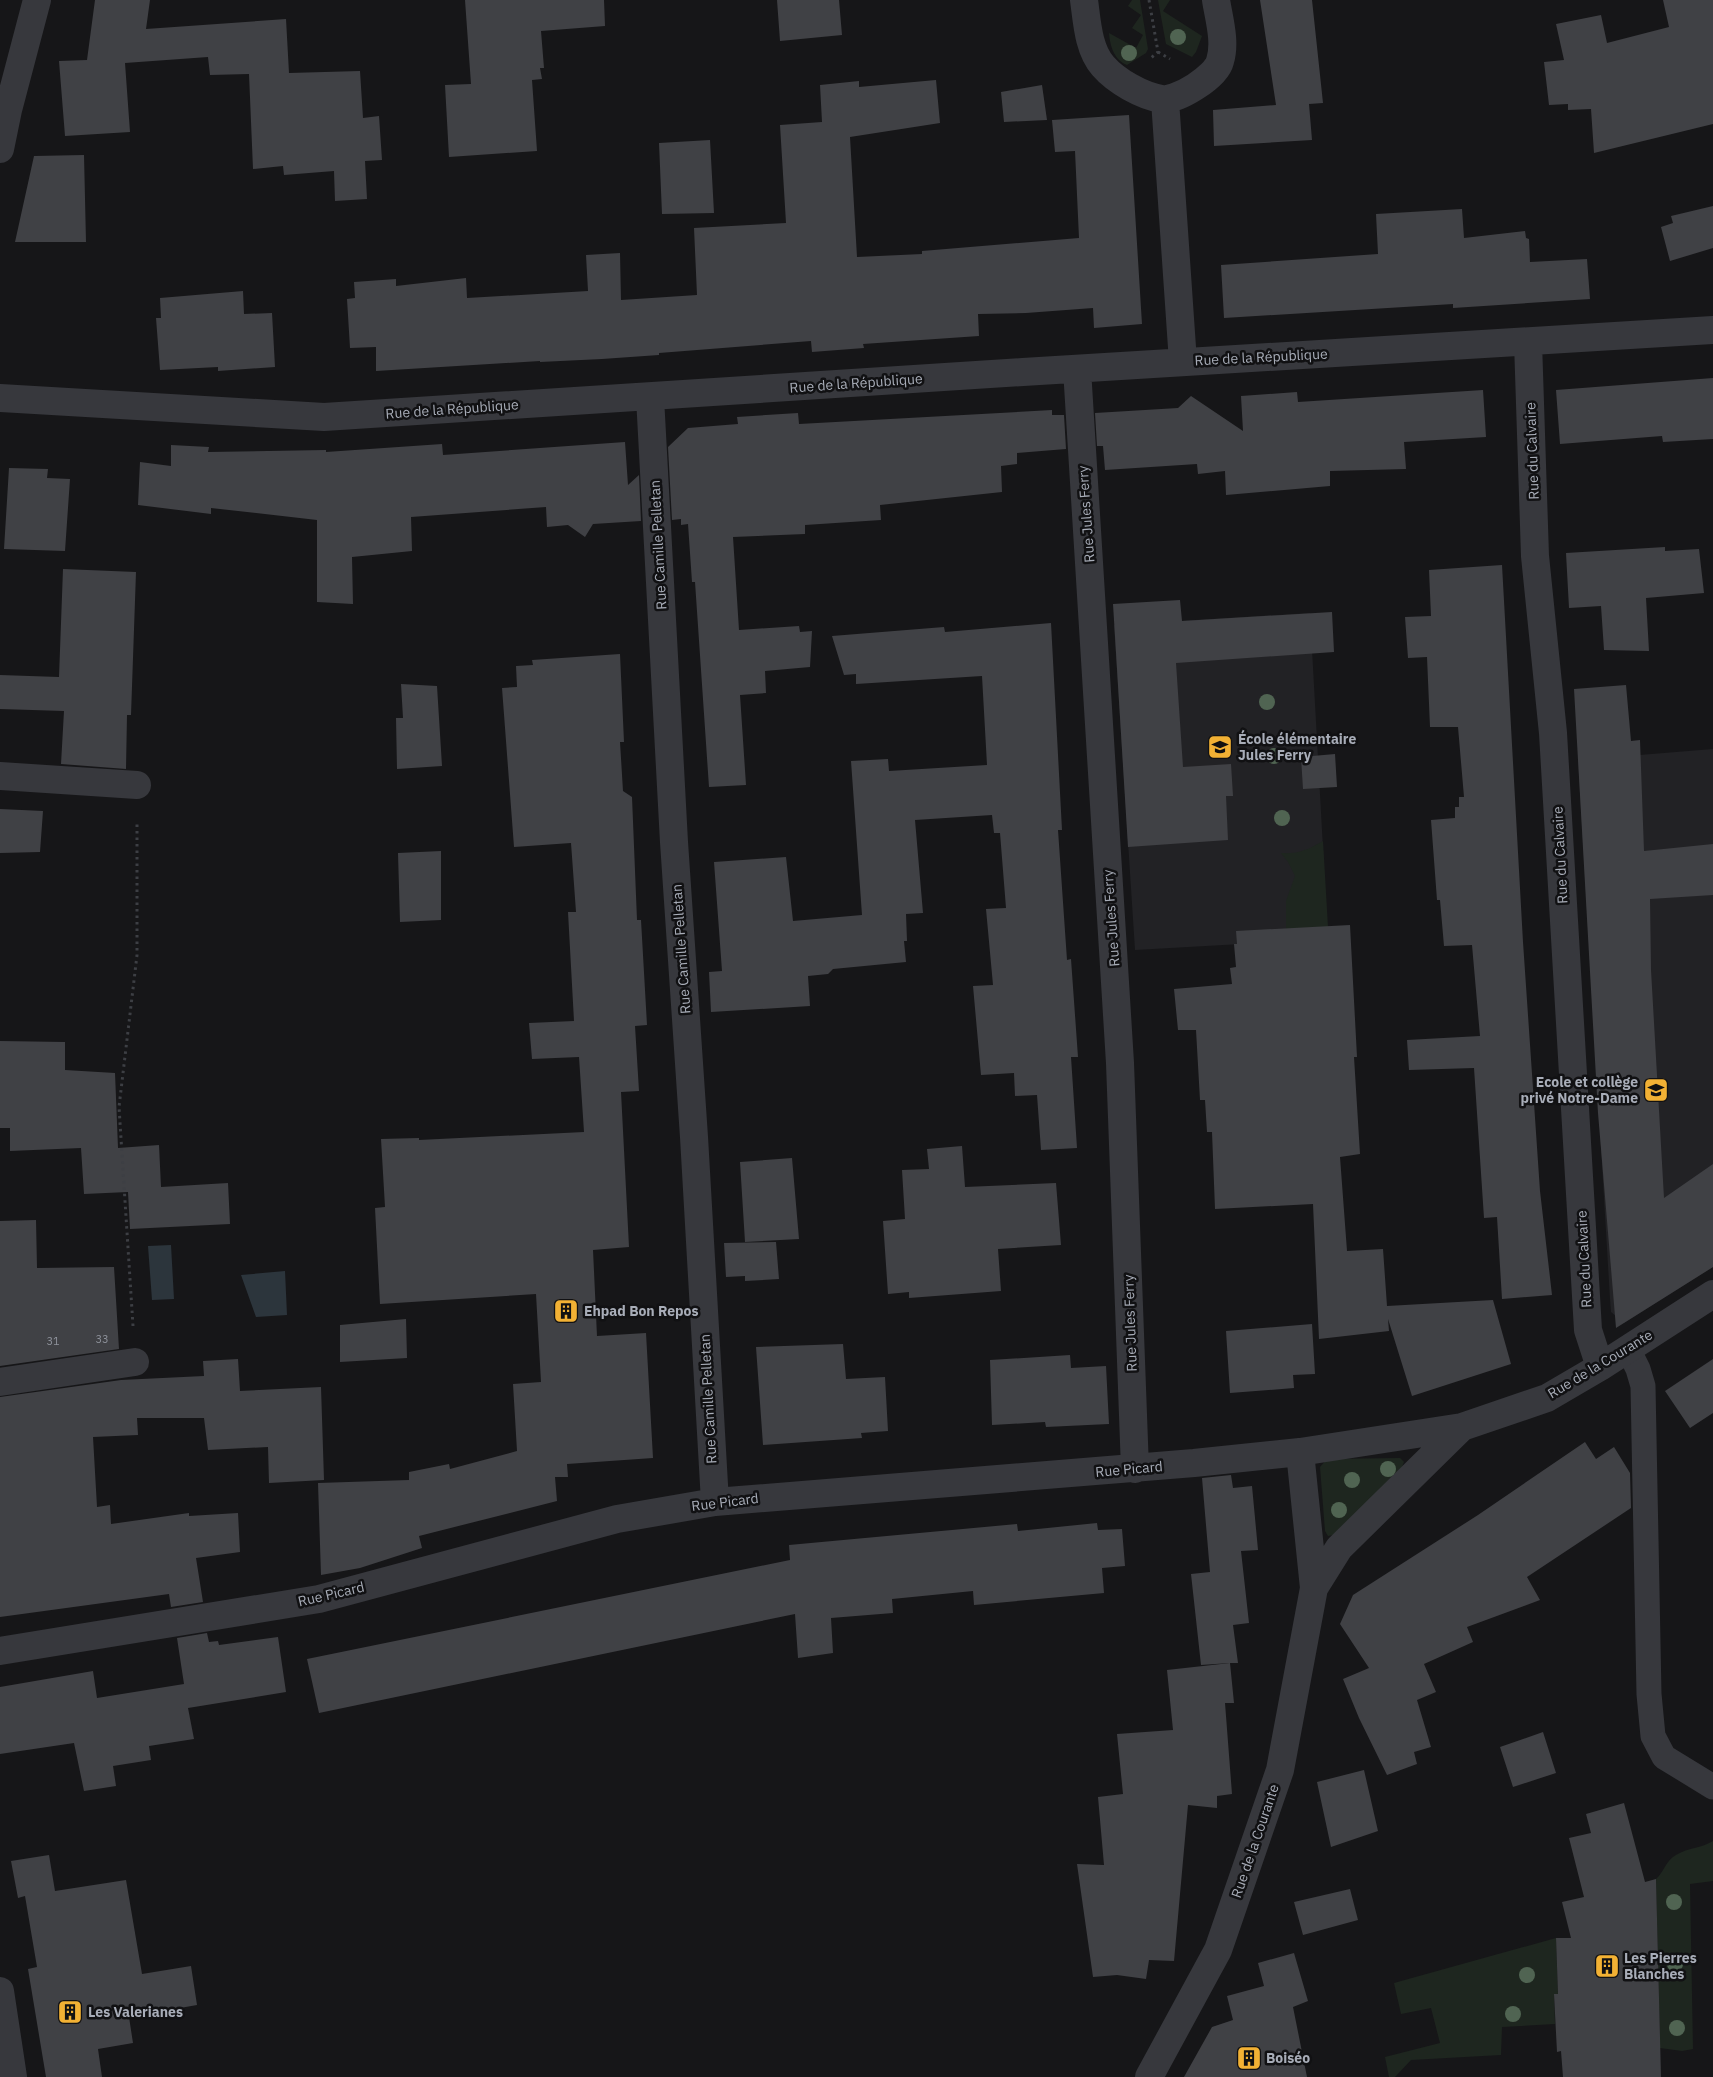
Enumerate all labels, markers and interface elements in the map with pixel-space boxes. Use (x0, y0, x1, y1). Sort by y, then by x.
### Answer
street label: Rue de la République (1194, 345, 1328, 369)
street label: Rue de la République (789, 369, 923, 397)
street label: Rue de la République (385, 395, 519, 423)
street label: Rue du Calvaire (1521, 402, 1543, 500)
street label: Rue Jules Ferry (1074, 465, 1098, 563)
street label: Rue Camille Pelletan (646, 480, 670, 610)
place label: École élémentaire Jules Ferry (1238, 729, 1356, 764)
school or university icon: École élémentaire Jules Ferry (1207, 734, 1233, 760)
street label: Rue du Calvaire (1548, 805, 1572, 904)
street label: Rue Jules Ferry (1099, 869, 1123, 967)
street label: Rue Camille Pelletan (667, 884, 695, 1014)
place label: Ecole et collège privé Notre-Dame (1521, 1073, 1638, 1107)
school or university icon: Ecole et collège privé Notre-Dame (1643, 1077, 1669, 1103)
street label: Rue du Calvaire (1572, 1209, 1596, 1308)
street label: Rue Jules Ferry (1119, 1274, 1141, 1372)
building icon: Ehpad Bon Repos (553, 1298, 579, 1324)
place label: Ehpad Bon Repos (584, 1302, 699, 1320)
street label: Rue de la Courante (1544, 1325, 1656, 1402)
house number: 33 (95, 1332, 109, 1346)
house number: 31 (46, 1334, 60, 1348)
street label: Rue Camille Pelletan (696, 1334, 720, 1464)
street label: Rue Picard (1095, 1457, 1163, 1481)
street label: Rue Picard (690, 1489, 760, 1515)
street label: Rue Picard (296, 1578, 366, 1610)
street label: Rue de la Courante (1227, 1781, 1283, 1900)
place label: Les Pierres Blanches (1624, 1949, 1697, 1983)
building icon: Les Pierres Blanches (1594, 1953, 1620, 1979)
building icon: Les Valerianes (57, 1999, 83, 2025)
place label: Les Valerianes (88, 2003, 183, 2021)
building icon: Boiséo (1236, 2045, 1262, 2071)
place label: Boiséo (1266, 2049, 1310, 2067)

